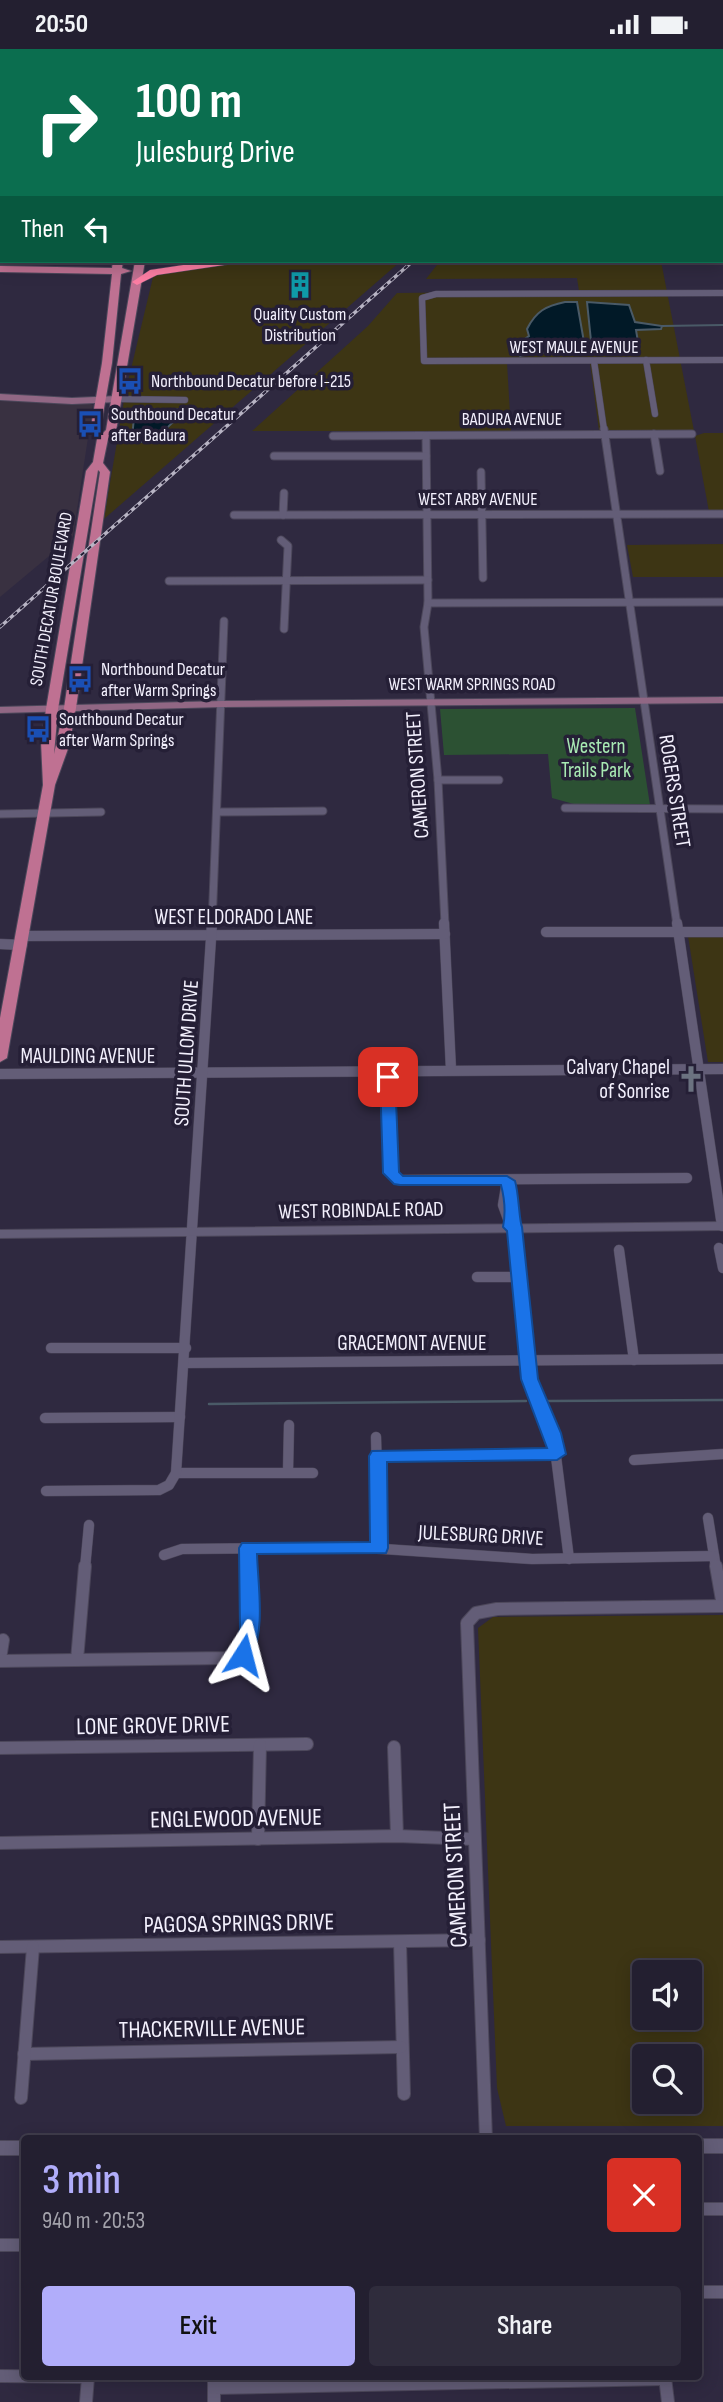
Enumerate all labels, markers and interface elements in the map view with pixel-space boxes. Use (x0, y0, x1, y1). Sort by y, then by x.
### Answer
text: 20:50 (35, 9, 88, 40)
text: 100 m (136, 73, 242, 132)
icon: right (21, 77, 112, 168)
text: Julesburg Drive (136, 133, 295, 172)
icon: left (78, 210, 116, 248)
text: Then (21, 214, 64, 245)
building icon: Quality Custom Distribution (285, 270, 315, 300)
place label: Quality Custom Distribution (254, 304, 346, 346)
street label: WEST MAULE AVENUE (509, 337, 639, 358)
bus stop icon: Northbound Decatur before I-215 (115, 366, 145, 396)
place label: Northbound Decatur before I-215 (151, 371, 351, 392)
place label: Southbound Decatur after Badura (111, 404, 236, 446)
bus stop icon: Southbound Decatur after Badura (75, 409, 105, 439)
street label: BADURA AVENUE (462, 409, 562, 430)
street label: WEST ARBY AVENUE (418, 489, 538, 510)
street label: SOUTH DECATUR BOULEVARD (26, 510, 77, 688)
place label: Northbound Decatur after Warm Springs (101, 659, 225, 701)
bus stop icon: Northbound Decatur after Warm Springs (65, 664, 95, 694)
street label: WEST WARM SPRINGS ROAD (388, 674, 556, 695)
place label: Southbound Decatur after Warm Springs (59, 709, 184, 751)
street label: CAMERON STREET (401, 710, 434, 839)
bus stop icon: Southbound Decatur after Warm Springs (23, 714, 53, 744)
street label: ROGERS STREET (653, 733, 696, 850)
park label: Western Trails Park (561, 734, 631, 783)
street label: WEST ELDORADO LANE (154, 905, 314, 930)
street label: SOUTH ULLOM DRIVE (169, 979, 204, 1127)
street label: MAULDING AVENUE (21, 1044, 155, 1069)
pin (358, 1047, 418, 1107)
place label: Calvary Chapel of Sonrise (566, 1055, 670, 1104)
icon: arrive (369, 1058, 407, 1096)
church icon: Calvary Chapel of Sonrise (676, 1064, 706, 1094)
street label: WEST ROBINDALE ROAD (278, 1197, 444, 1224)
street label: GRACEMONT AVENUE (337, 1331, 487, 1356)
street label: JULESBURG DRIVE (417, 1520, 544, 1551)
position arrow (206, 1618, 280, 1692)
street label: LONE GROVE DRIVE (76, 1710, 230, 1741)
street label: CAMERON STREET (437, 1801, 474, 1948)
street label: ENGLEWOOD AVENUE (150, 1803, 322, 1834)
street label: PAGOSA SPRINGS DRIVE (143, 1907, 335, 1940)
map controls (632, 1960, 702, 2114)
button: sound (632, 1960, 702, 2030)
street label: THACKERVILLE AVENUE (118, 2012, 306, 2045)
button: search (632, 2044, 702, 2114)
text: 3 min (42, 2155, 121, 2206)
button: close (607, 2158, 681, 2232)
text: 940 m · 20:53 (42, 2207, 145, 2235)
button: Exit (42, 2286, 355, 2366)
button: Share (369, 2286, 681, 2366)

